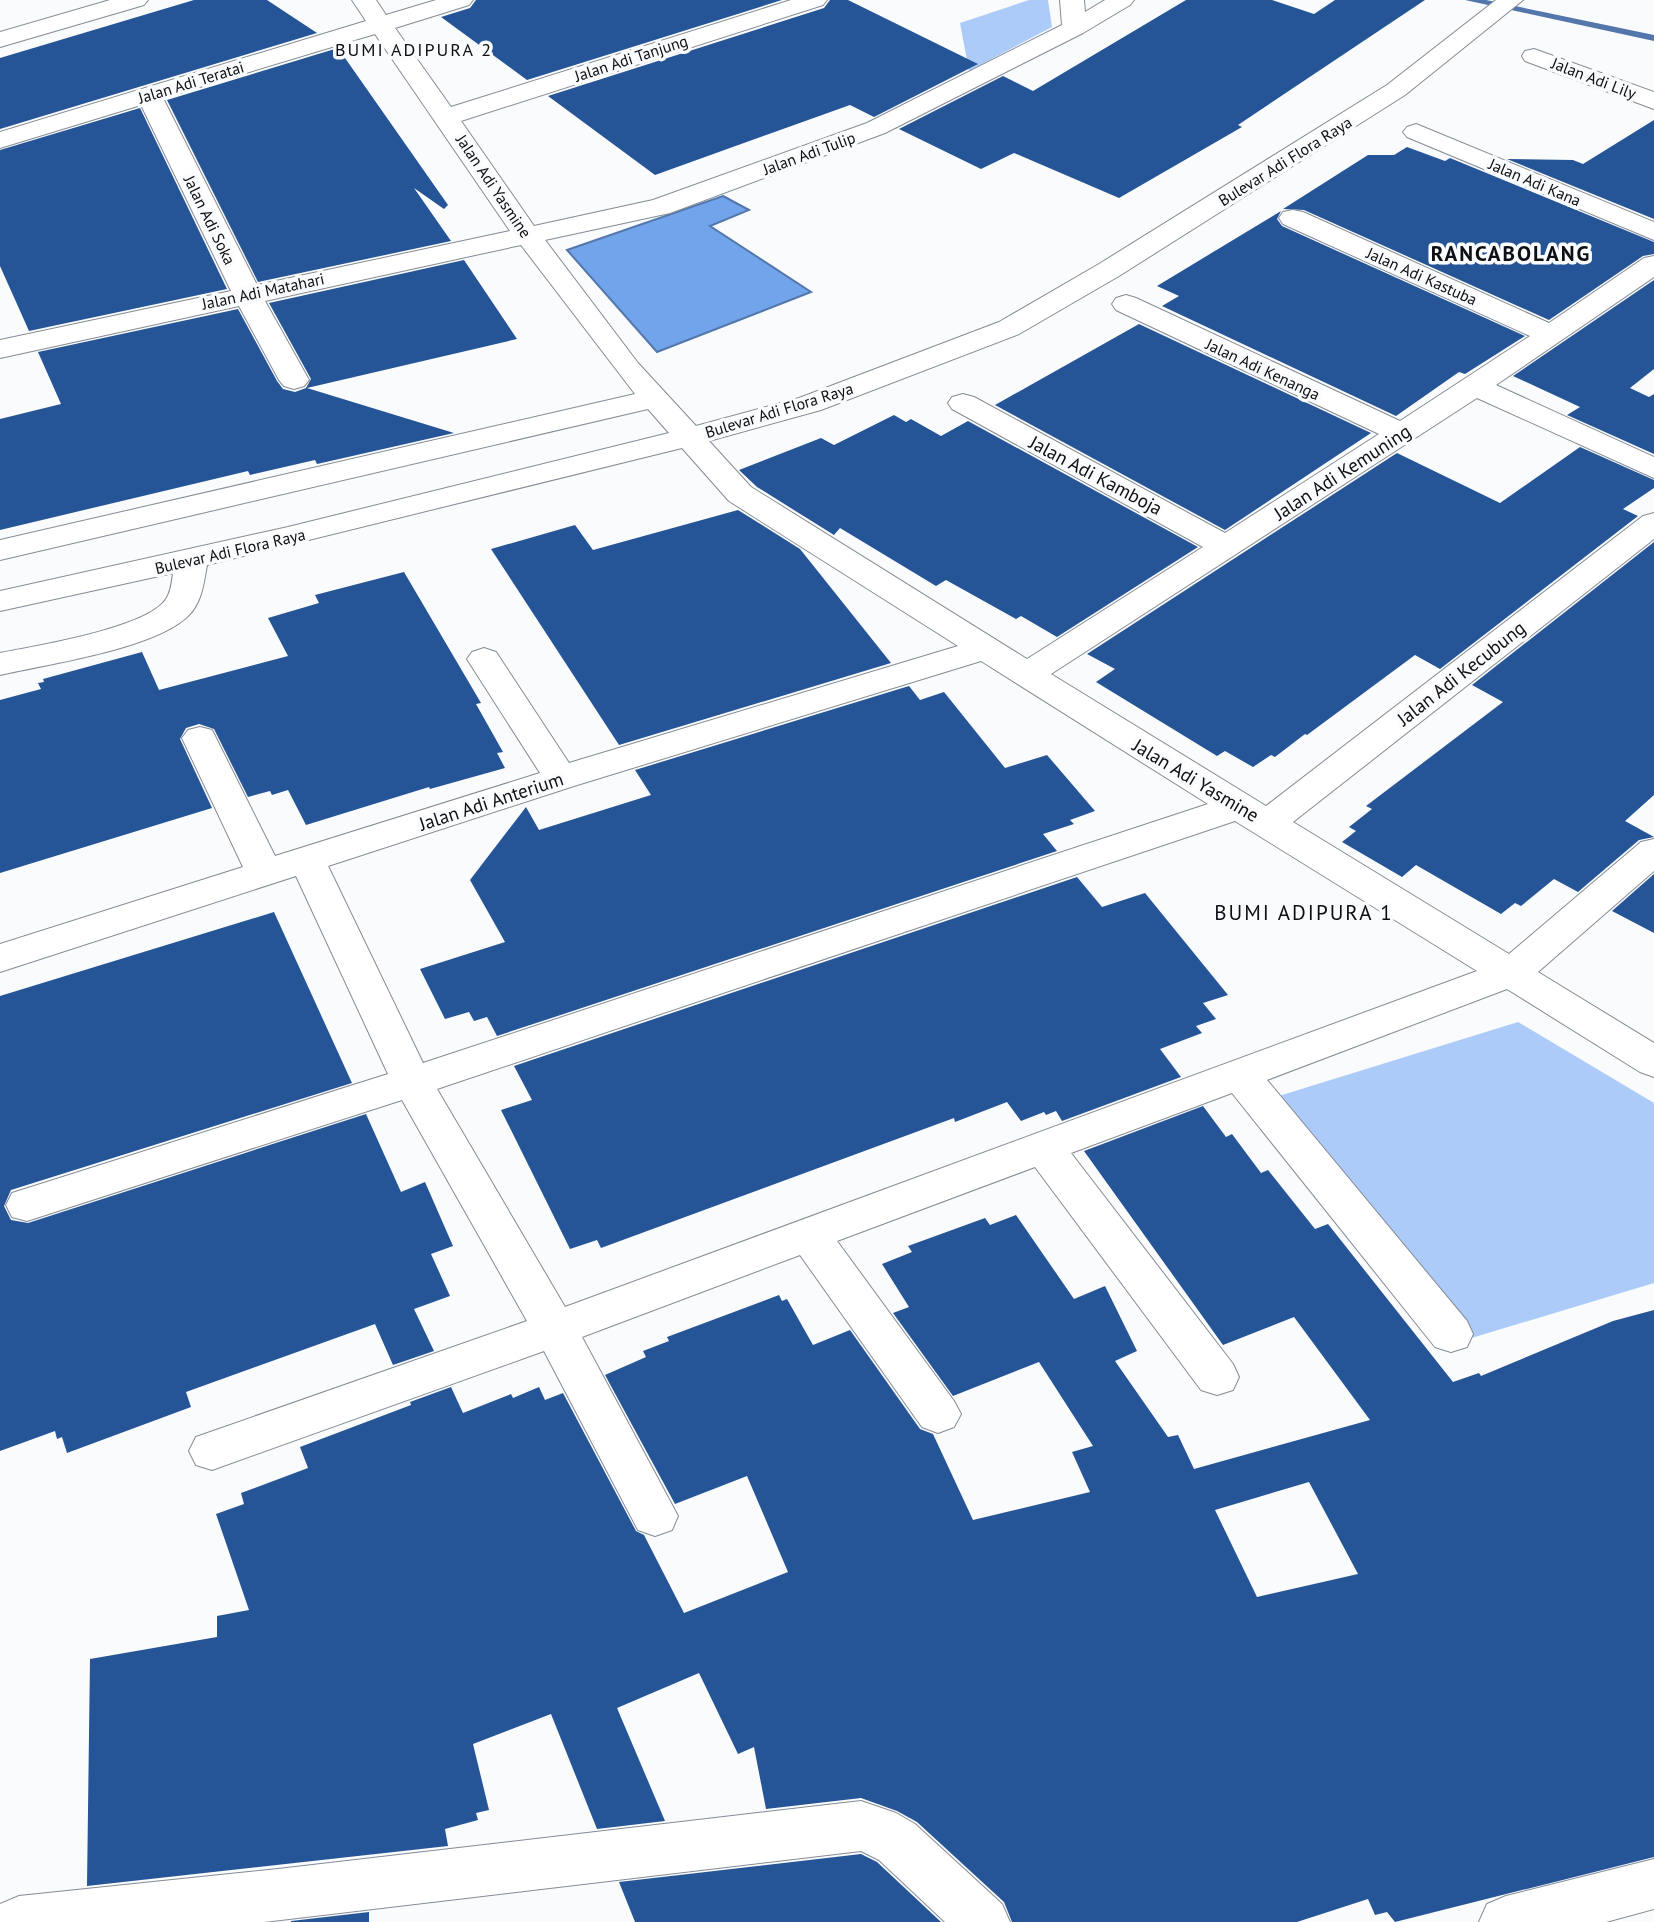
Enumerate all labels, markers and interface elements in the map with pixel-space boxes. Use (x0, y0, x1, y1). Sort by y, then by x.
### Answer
street label: Jalan Adi Tanjung (571, 30, 690, 86)
district label: BUMI ADIPURA 2 (335, 38, 493, 61)
street label: Jalan Adi Lily (1548, 52, 1640, 103)
street label: Jalan Adi Teratai (135, 56, 246, 108)
street label: Bulevar Adi Flora Raya (1215, 112, 1355, 210)
street label: Jalan Adi Tulip (759, 127, 858, 179)
street label: Jalan Adi Yasmine (451, 130, 536, 241)
street label: Jalan Adi Kana (1485, 153, 1584, 210)
street label: Jalan Adi Soka (179, 171, 240, 268)
district label: RANCABOLANG (1431, 240, 1591, 267)
street label: Jalan Adi Kastuba (1363, 242, 1480, 309)
street label: Jalan Adi Matahari (199, 268, 326, 314)
street label: Jalan Adi Kenanga (1202, 333, 1323, 404)
street label: Bulevar Adi Flora Raya (703, 378, 855, 442)
street label: Jalan Adi Kemuning (1268, 419, 1415, 526)
street label: Jalan Adi Kamboja (1025, 429, 1167, 520)
street label: Bulevar Adi Flora Raya (153, 524, 307, 578)
street label: Jalan Adi Kecubung (1391, 615, 1530, 731)
street label: Jalan Adi Yasmine (1128, 732, 1263, 827)
street label: Jalan Adi Anterium (415, 766, 566, 836)
district label: BUMI ADIPURA 1 (1214, 899, 1394, 926)

